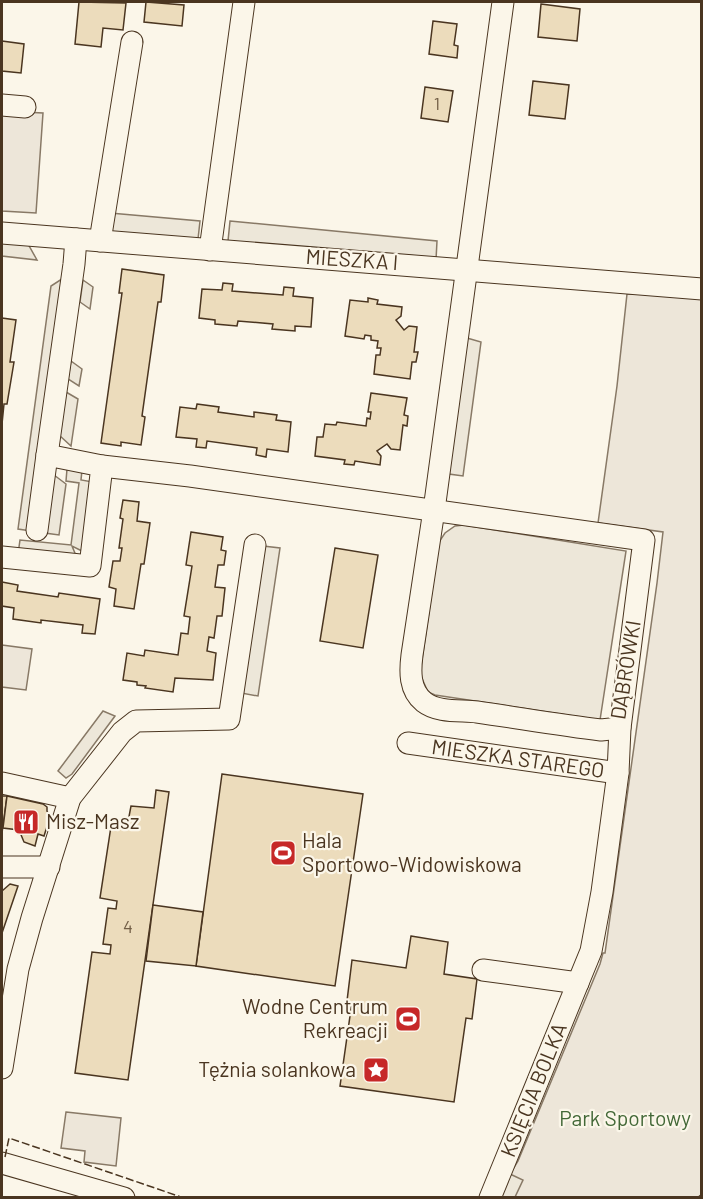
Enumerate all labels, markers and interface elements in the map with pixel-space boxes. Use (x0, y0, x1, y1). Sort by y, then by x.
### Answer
house number: 1 (434, 92, 440, 114)
street label: MIESZKA I (305, 243, 399, 274)
street label: DĄBRÓWKI (604, 618, 645, 721)
street label: MIESZKA STAREGO (430, 733, 606, 782)
restaurant icon: Misz-Masz (11, 807, 41, 837)
place label: Misz-Masz (46, 808, 139, 833)
place label: Hala Sportowo-Widowiskowa (302, 827, 522, 876)
sports icon: Hala Sportowo-Widowiskowa (268, 838, 298, 868)
house number: 4 (123, 915, 133, 937)
place label: Wodne Centrum Rekreacji (242, 993, 388, 1042)
sports icon: Wodne Centrum Rekreacji (393, 1004, 423, 1034)
street label: KSIĘCIA BOLKA (494, 1018, 571, 1160)
place icon: Tężnia solankowa (361, 1055, 391, 1085)
place label: Tężnia solankowa (198, 1056, 356, 1081)
park label: Park Sportowy (559, 1105, 691, 1130)

